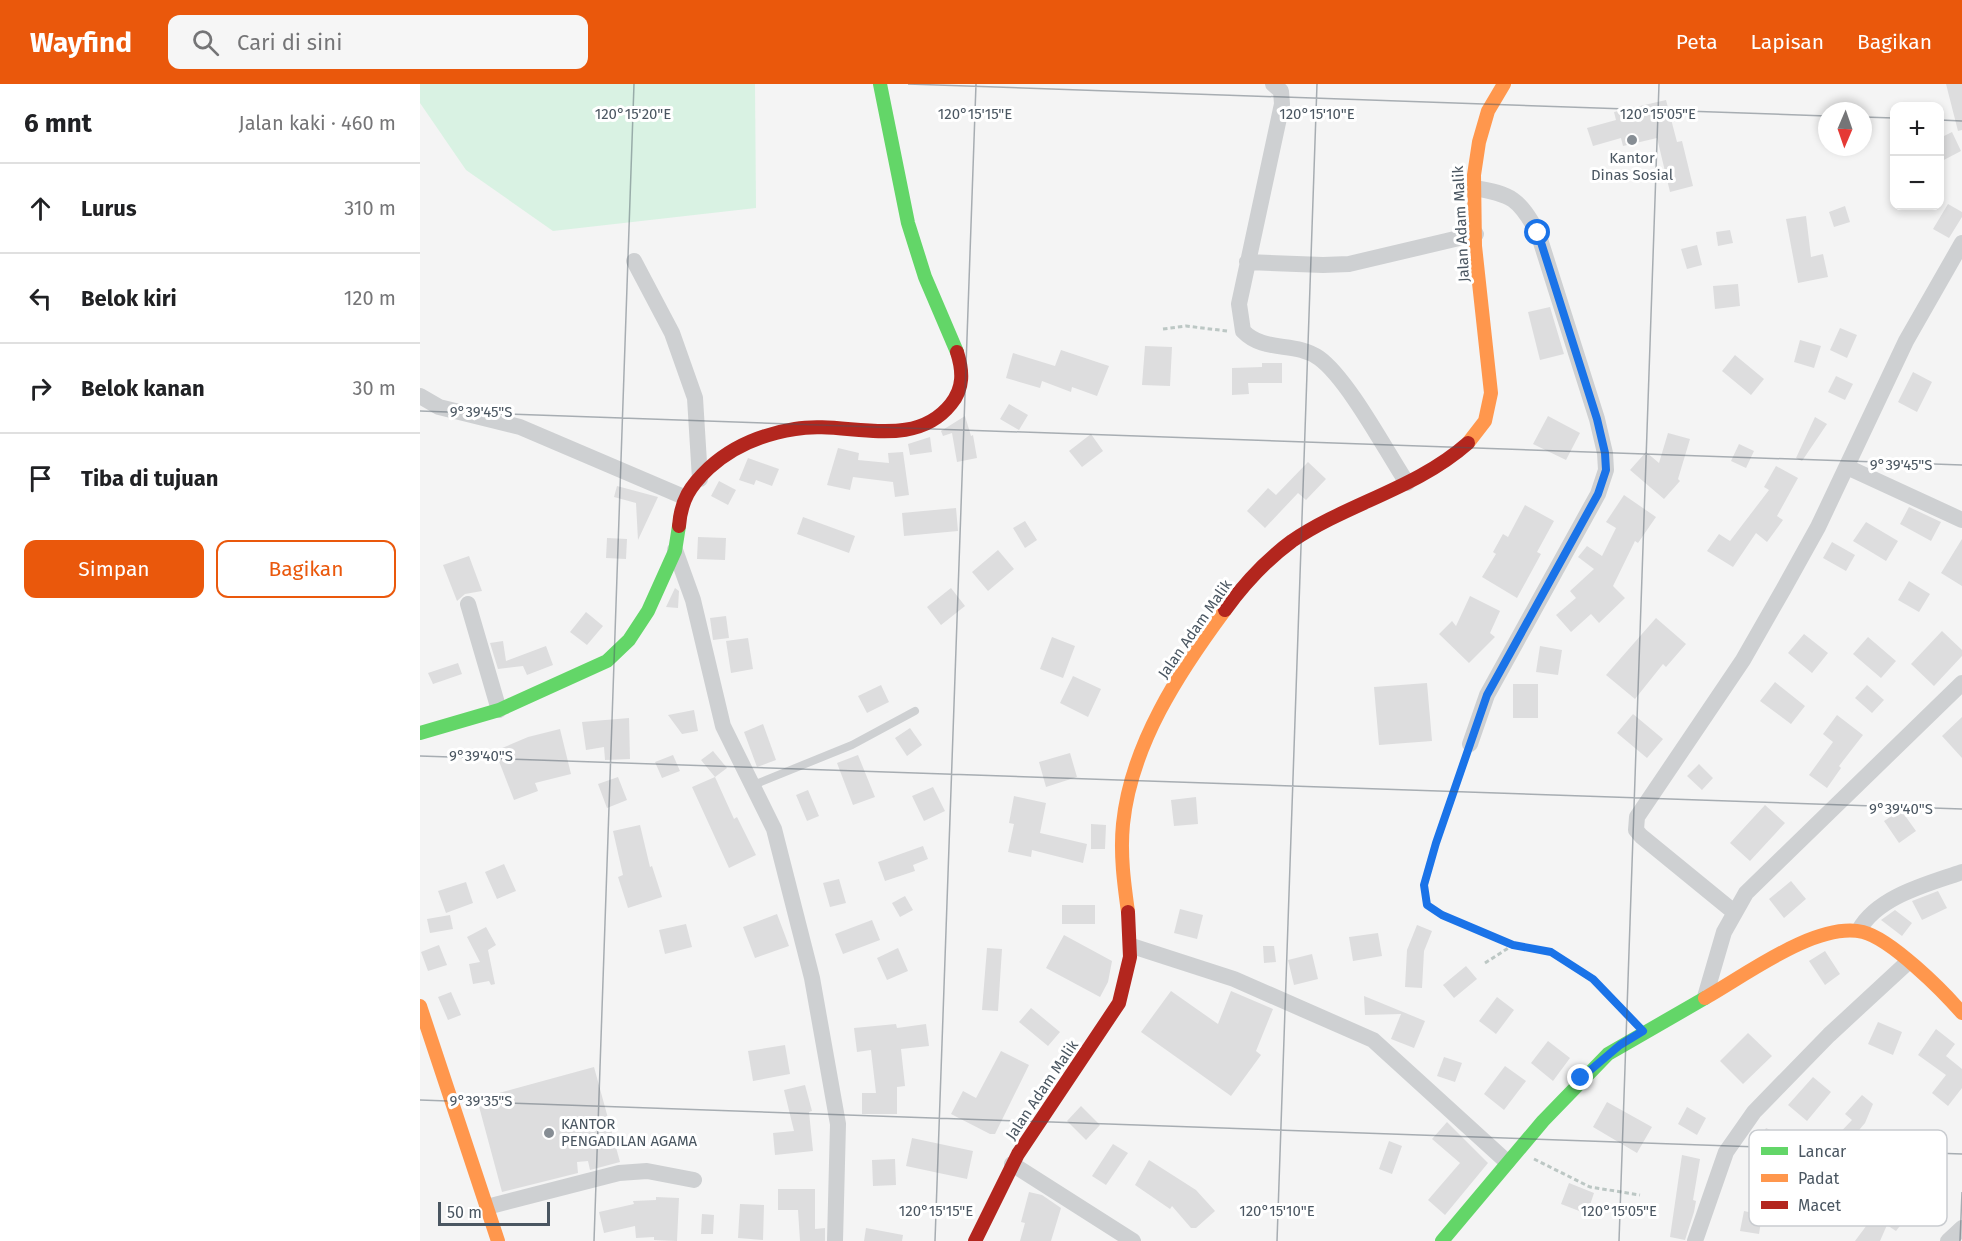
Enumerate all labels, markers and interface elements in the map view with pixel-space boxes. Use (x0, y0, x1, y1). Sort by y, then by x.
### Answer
search box (168, 15, 588, 69)
text: Wayfind (30, 26, 132, 59)
icon: search (189, 26, 222, 59)
text: Cari di sini (237, 29, 342, 56)
text: Peta (1676, 29, 1718, 55)
text: Lapisan (1751, 29, 1824, 55)
text: Bagikan (1857, 29, 1932, 55)
north arrow (1818, 102, 1872, 156)
map controls (1890, 102, 1944, 210)
button: + (1890, 102, 1944, 156)
text: 120°15'20"E (595, 105, 671, 123)
text: 120°15'15"E (938, 105, 1012, 123)
text: 120°15'10"E (1279, 105, 1355, 123)
text: 120°15'05"E (1620, 105, 1696, 123)
text: 6 mnt (24, 108, 92, 139)
text: Jalan kaki · 460 m (239, 111, 396, 135)
marker: Kantor Dinas Sosial (1625, 133, 1639, 147)
place label: Kantor Dinas Sosial (1591, 149, 1674, 184)
button: − (1890, 156, 1944, 210)
street label: Jalan Adam Malik (1449, 165, 1473, 283)
icon: ahead (24, 192, 57, 225)
text: Lurus (81, 195, 137, 222)
text: 310 m (344, 196, 396, 220)
route start (1524, 219, 1550, 245)
icon: left (24, 282, 57, 315)
text: Belok kiri (81, 285, 177, 312)
text: 120 m (344, 286, 396, 310)
icon: right (24, 372, 57, 405)
text: Belok kanan (81, 375, 205, 402)
text: 30 m (352, 376, 396, 400)
text: 9°39'45"S (450, 403, 512, 421)
text: 9°39'45"S (1870, 456, 1932, 474)
icon: arrive (24, 462, 57, 495)
text: Tiba di tujuan (81, 465, 218, 492)
button: Simpan (24, 540, 204, 598)
button: Bagikan (216, 540, 396, 598)
street label: Jalan Adam Malik (1154, 576, 1236, 682)
text: 9°39'40"S (449, 747, 513, 765)
text: 9°39'40"S (1869, 800, 1933, 818)
street label: Jalan Adam Malik (1002, 1036, 1082, 1143)
route end (1567, 1064, 1593, 1090)
text: 9°39'35"S (450, 1092, 512, 1110)
place label: KANTOR PENGADILAN AGAMA (561, 1115, 698, 1150)
marker: KANTOR PENGADILAN AGAMA (542, 1126, 556, 1140)
legend (1749, 1130, 1947, 1226)
text: Lancar (1798, 1142, 1847, 1161)
text: Padat (1798, 1169, 1839, 1188)
text: Macet (1798, 1196, 1841, 1215)
scale bar (438, 1199, 550, 1226)
text: 120°15'15"E (899, 1202, 973, 1220)
text: 120°15'10"E (1239, 1202, 1315, 1220)
text: 120°15'05"E (1581, 1202, 1657, 1220)
text: 50 m (447, 1203, 482, 1222)

